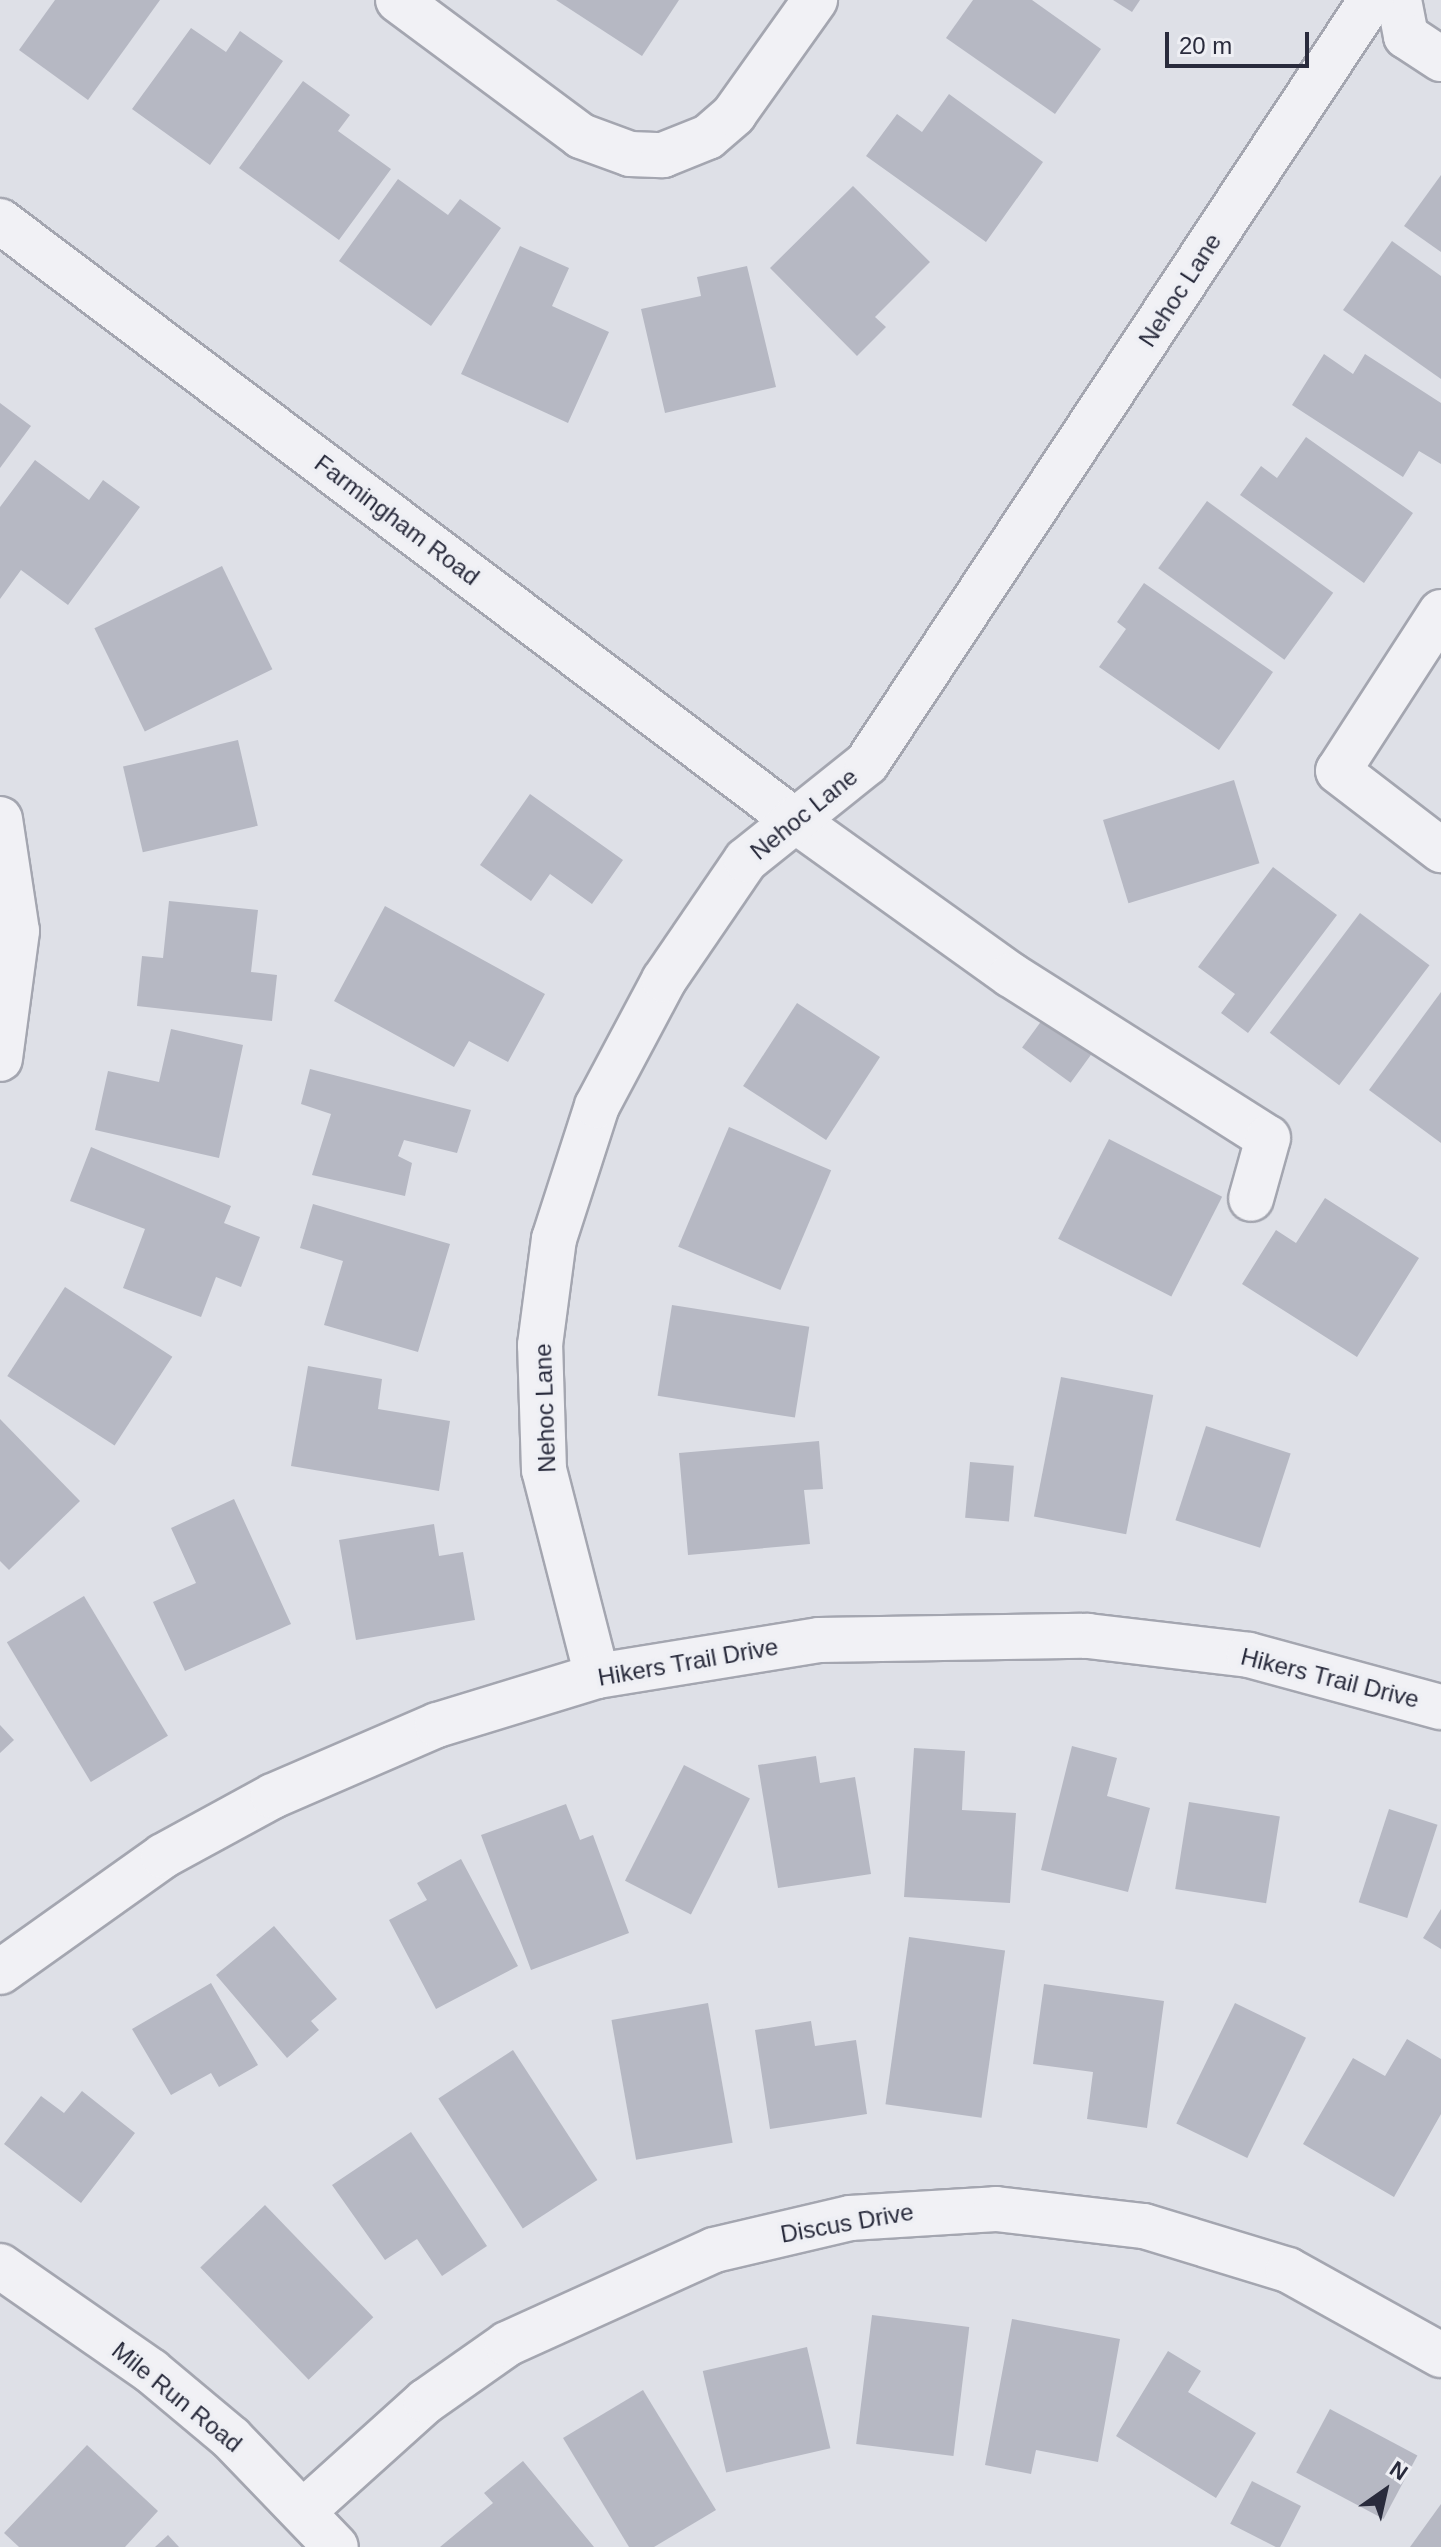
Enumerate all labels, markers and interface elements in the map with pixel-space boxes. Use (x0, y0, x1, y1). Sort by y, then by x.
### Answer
scale bar (1169, 16, 1313, 66)
text: 20 m (1179, 32, 1232, 59)
street label: Nehoc Lane (1133, 228, 1227, 352)
street label: Farmingham Road (309, 449, 485, 591)
street label: Nehoc Lane (745, 762, 863, 866)
street label: Nehoc Lane (528, 1343, 562, 1473)
street label: Hikers Trail Drive (595, 1632, 781, 1692)
street label: Hikers Trail Drive (1238, 1642, 1422, 1714)
street label: Discus Drive (778, 2197, 916, 2249)
street label: Mile Run Road (106, 2336, 248, 2458)
north arrow (1345, 2451, 1425, 2531)
text: N (1385, 2456, 1412, 2485)

